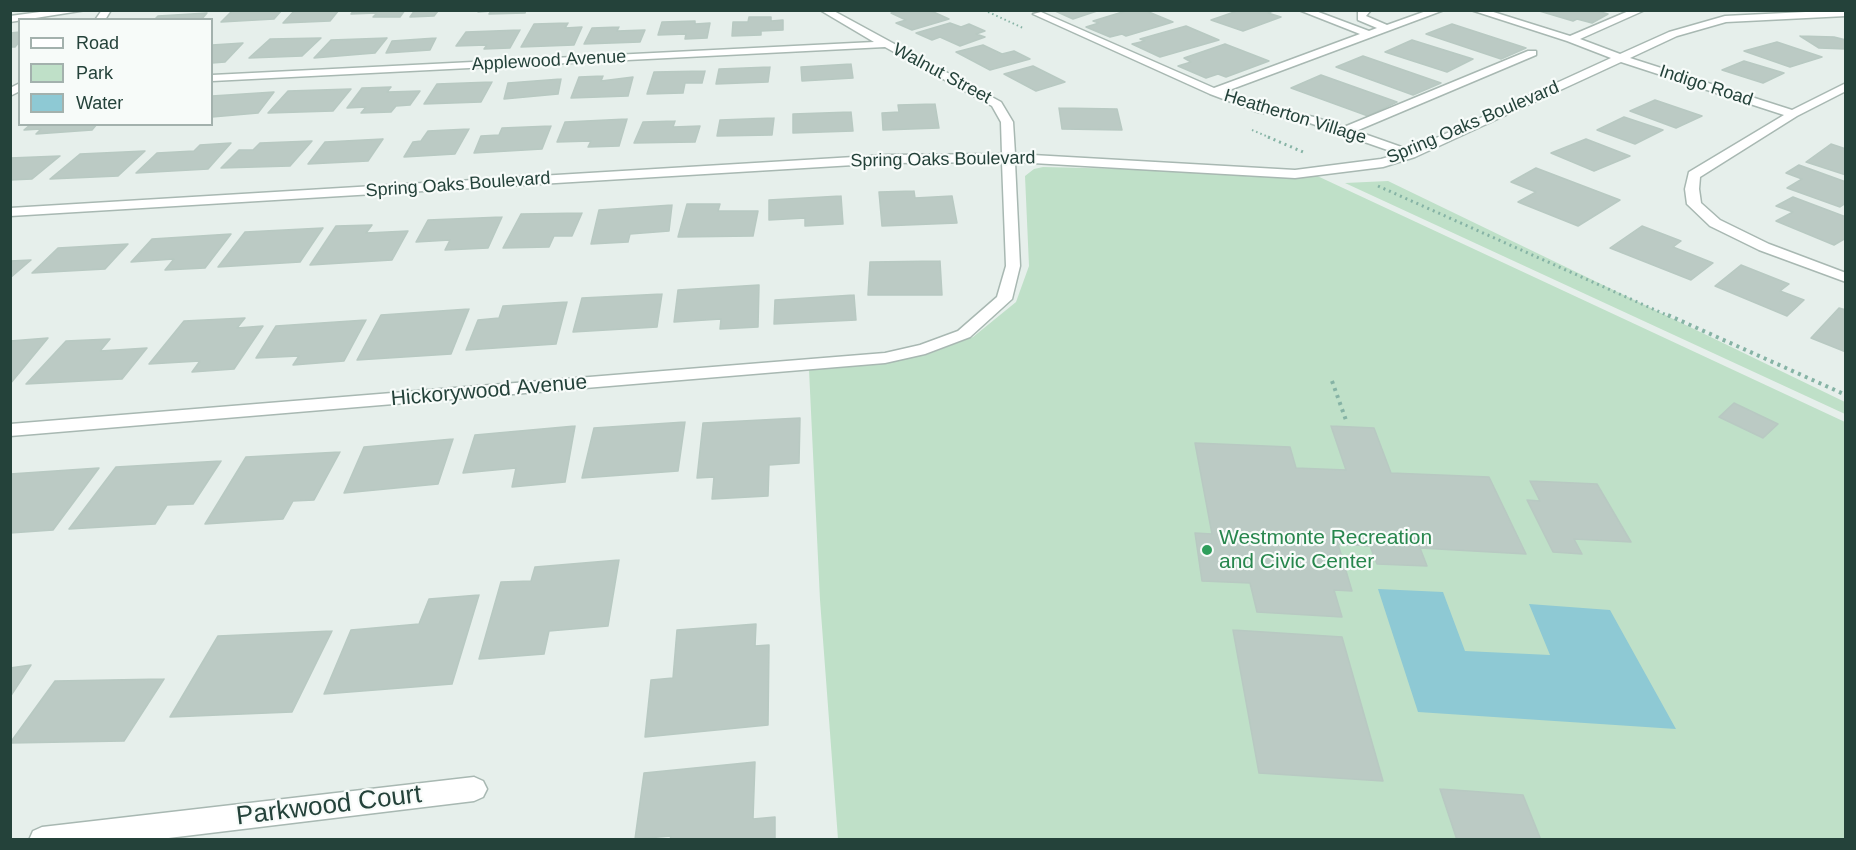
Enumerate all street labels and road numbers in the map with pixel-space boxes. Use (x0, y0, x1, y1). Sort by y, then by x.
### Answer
street label: Walnut Street (889, 39, 995, 109)
street label: Applewood Avenue (471, 46, 627, 76)
street label: Indigo Road (1657, 61, 1755, 111)
street label: Spring Oaks Boulevard (1384, 77, 1562, 169)
street label: Heatherton Village (1221, 85, 1369, 149)
street label: Spring Oaks Boulevard (850, 148, 1036, 172)
street label: Spring Oaks Boulevard (365, 168, 551, 202)
street label: Hickorywood Avenue (390, 370, 588, 412)
street label: Parkwood Court (235, 779, 423, 833)

